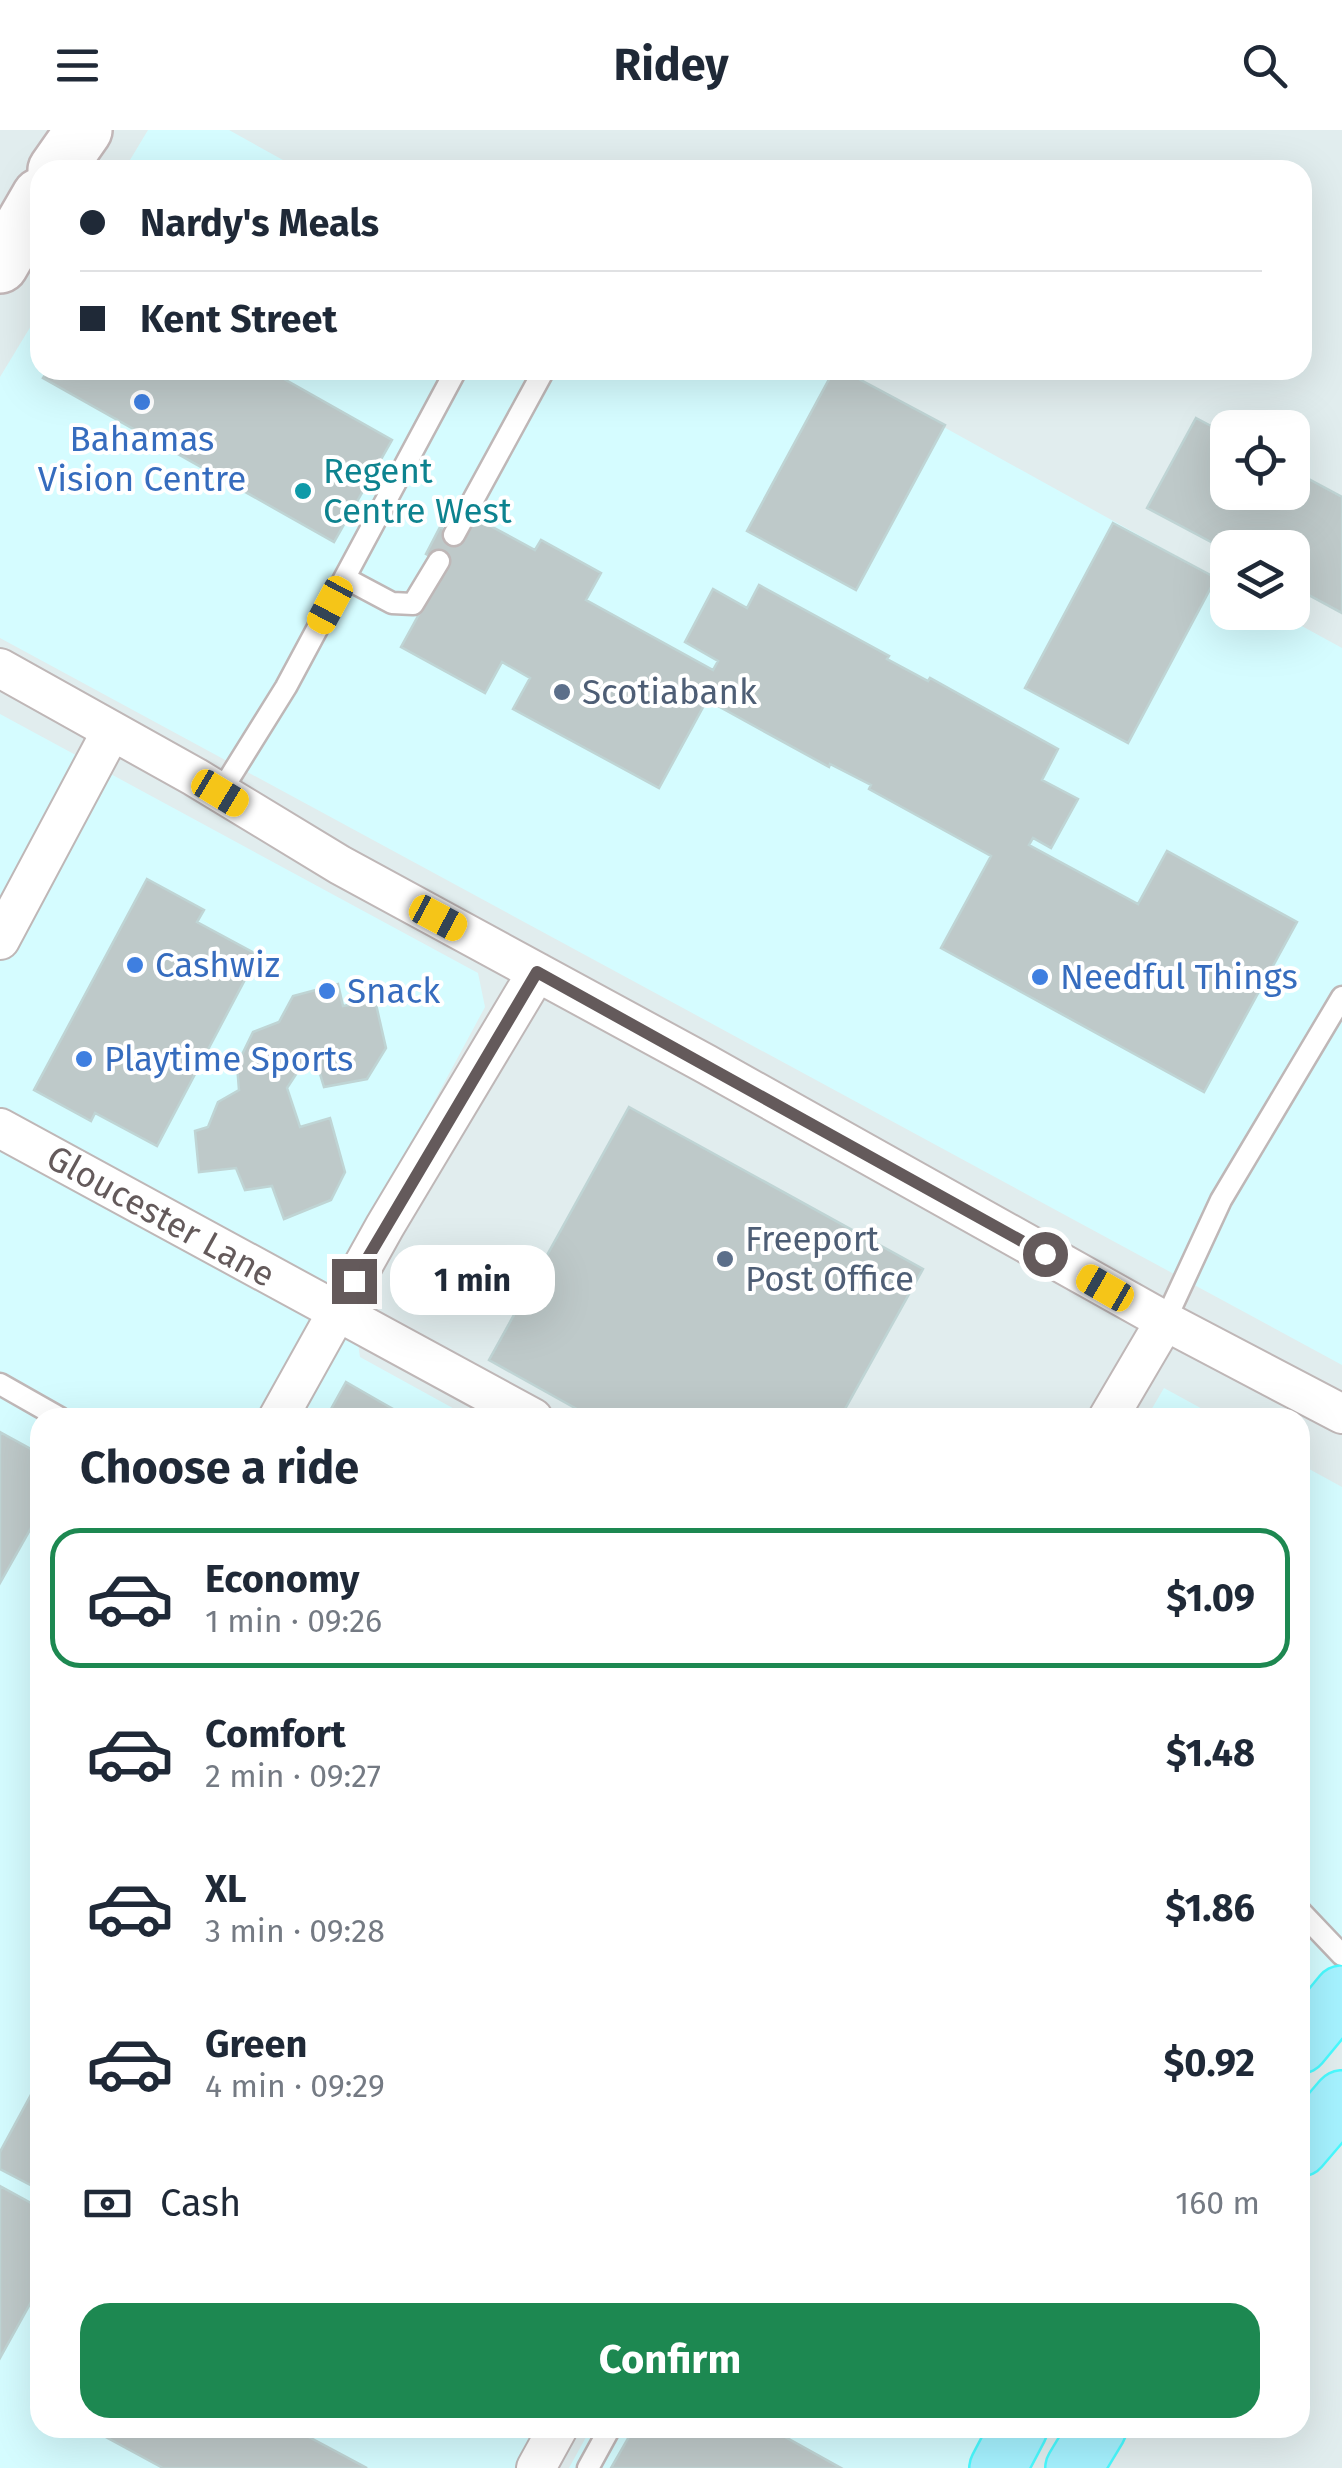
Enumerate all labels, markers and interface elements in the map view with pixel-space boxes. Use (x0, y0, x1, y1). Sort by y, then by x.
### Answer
icon: menu (50, 38, 105, 93)
text: Ridey (613, 38, 729, 92)
icon: search (1237, 38, 1292, 93)
text: Nardy's Meals (140, 200, 379, 246)
text: Kent Street (140, 296, 337, 342)
marker: Bahamas Vision Centre (131, 391, 153, 413)
map controls (1210, 410, 1310, 630)
button: locate (1210, 410, 1310, 510)
place label: Bahamas Vision Centre (38, 418, 246, 500)
place label: Regent Centre West (323, 450, 512, 532)
marker: Regent Centre West (292, 480, 314, 502)
button: layers (1210, 530, 1310, 630)
car (303, 571, 357, 639)
place label: Scotiabank (582, 671, 757, 713)
marker: Scotiabank (551, 681, 573, 703)
car (187, 765, 253, 821)
car (404, 891, 472, 945)
place label: Cashwiz (155, 944, 280, 986)
marker: Cashwiz (124, 954, 146, 976)
place label: Needful Things (1060, 956, 1298, 998)
marker: Needful Things (1029, 966, 1051, 988)
place label: Snack (347, 970, 440, 1012)
marker: Snack (316, 980, 338, 1002)
place label: Playtime Sports (104, 1038, 353, 1080)
marker: Playtime Sports (73, 1048, 95, 1070)
street label: Gloucester Lane (40, 1136, 282, 1296)
place label: Freeport Post Office (745, 1218, 914, 1300)
route start (1023, 1232, 1068, 1277)
callout: 1 min (389, 1246, 554, 1316)
marker: Freeport Post Office (714, 1248, 736, 1270)
route end (332, 1259, 377, 1304)
car (1072, 1260, 1138, 1316)
text: 1 min (434, 1261, 511, 1299)
text: Choose a ride (80, 1441, 359, 1495)
icon: car (85, 1553, 175, 1643)
text: Economy (205, 1556, 360, 1602)
text: $1.09 (1166, 1575, 1255, 1621)
text: 1 min · 09:26 (205, 1602, 382, 1640)
icon: car (85, 1708, 175, 1798)
text: Comfort (205, 1711, 346, 1757)
text: $1.48 (1166, 1730, 1255, 1776)
text: 2 min · 09:27 (205, 1757, 381, 1795)
icon: car (85, 1863, 175, 1953)
text: XL (205, 1866, 247, 1912)
text: $1.86 (1165, 1885, 1255, 1931)
text: 3 min · 09:28 (205, 1912, 385, 1950)
icon: car (85, 2018, 175, 2108)
text: Green (205, 2021, 308, 2067)
text: $0.92 (1163, 2040, 1255, 2086)
text: 4 min · 09:29 (205, 2067, 385, 2105)
icon: cash (80, 2176, 135, 2231)
text: Cash (160, 2180, 241, 2226)
text: 160 m (1175, 2184, 1260, 2222)
button: Confirm (80, 2303, 1260, 2418)

